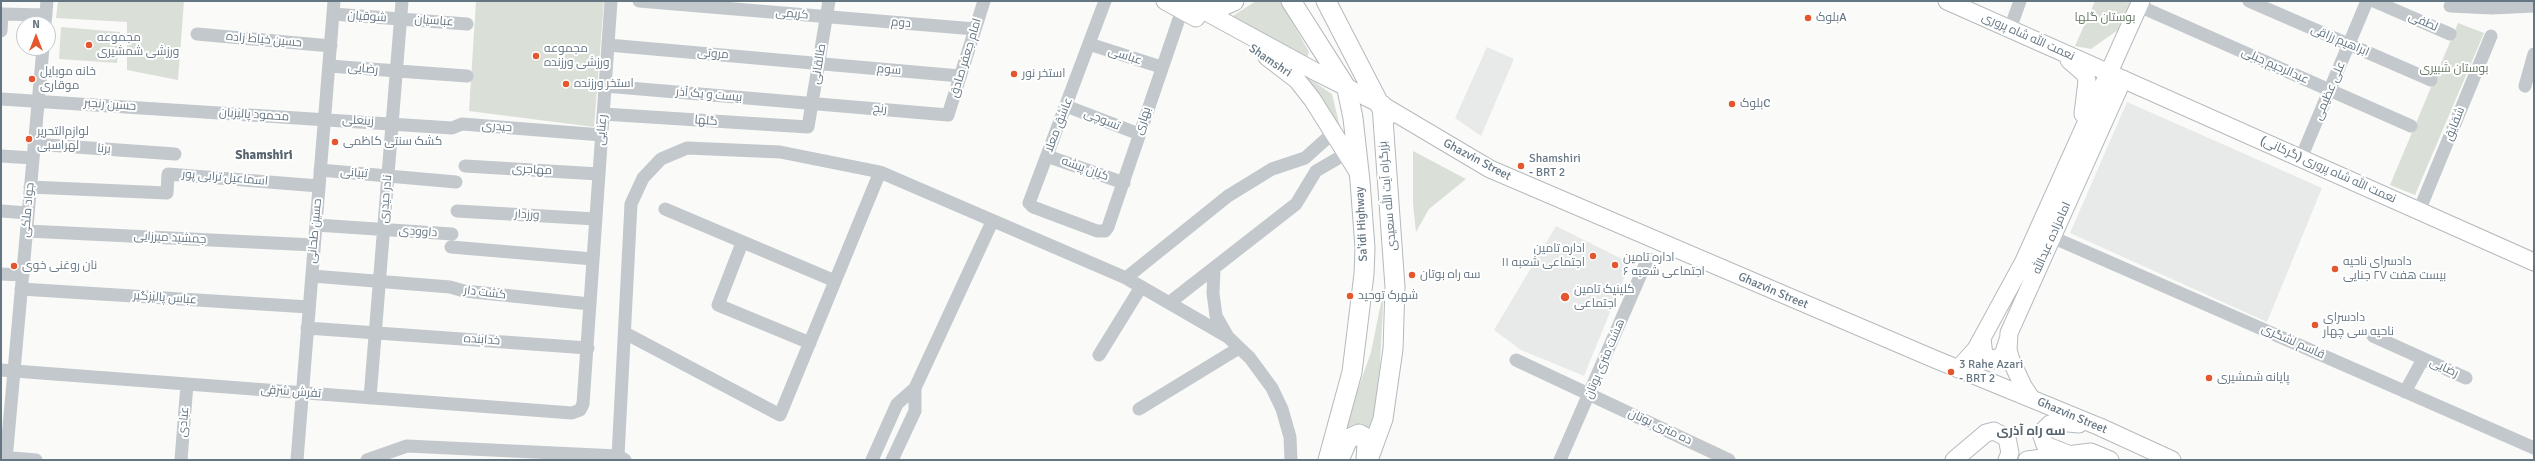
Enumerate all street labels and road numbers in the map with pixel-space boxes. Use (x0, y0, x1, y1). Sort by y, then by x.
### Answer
street label: کریمی (775, 5, 809, 23)
street label: شوقیان (347, 8, 387, 26)
street label: لطفی (2406, 9, 2440, 35)
street label: نعمت الله شاه پروری (1979, 10, 2077, 64)
street label: عباسیان (414, 12, 454, 30)
street label: دوم (890, 15, 912, 31)
street label: امام جعفر صادق (947, 17, 985, 99)
street label: ابراهیم رزاقی (2309, 22, 2371, 60)
street label: حسین خیاط زاده (225, 30, 303, 50)
street label: Shamshri (1246, 41, 1294, 81)
street label: طالقانی (809, 43, 829, 85)
street label: عباسی (1106, 44, 1144, 68)
street label: مروتی (697, 45, 729, 63)
street label: عبدالرحیم جبلی (2239, 45, 2311, 87)
street label: علی عظیمی (2311, 59, 2349, 123)
street label: رضایی (347, 61, 379, 77)
street label: سوم (876, 62, 902, 78)
street label: بیست و یک آذر (675, 85, 743, 105)
street label: حسین رنجبر (83, 96, 137, 114)
street label: عاشق معلا (1042, 96, 1076, 154)
street label: رنج (872, 101, 888, 117)
street label: محمود پالیزبان (218, 105, 290, 125)
street label: بهاری (1132, 105, 1154, 137)
street label: شقایق (2442, 105, 2468, 143)
street label: تسوچی (1082, 106, 1122, 134)
street label: زینعلی (342, 113, 374, 129)
street label: گلها (694, 113, 718, 129)
street label: رعنایی (594, 114, 610, 146)
street label: حیدری (481, 119, 513, 135)
street label: نعمت الله شاه پروری (گرکانی) (2258, 133, 2398, 207)
street label: Ghazvin Street (1441, 136, 1513, 184)
street label: بزرگراه آیت الله سعیدی (1376, 140, 1400, 252)
street label: برنا (97, 141, 111, 157)
street label: کیان پیشه (1059, 154, 1111, 184)
street label: مهاجری (512, 162, 552, 178)
street label: تبیانی (340, 165, 368, 181)
street label: اسماعیل ترابی پور (181, 167, 269, 189)
street label: نادر حیدری (377, 174, 395, 224)
street label: جواد ملکی (18, 182, 38, 238)
street label: Sa'idi Highway (1353, 186, 1371, 262)
street label: حسین طحانی (305, 198, 325, 264)
street label: امامزاده عبدالله (2030, 200, 2074, 276)
street label: ورزدار (514, 207, 540, 223)
street label: داوودی (398, 223, 438, 241)
street label: جمشید میرزایی (133, 229, 207, 247)
street label: Ghazvin Street (1736, 270, 1810, 312)
street label: کشت دار (463, 283, 507, 303)
street label: عباس پالیزگیر (133, 289, 197, 307)
street label: هشت متری بوتان (1582, 317, 1628, 401)
street label: قاسم لشگری (2259, 322, 2327, 362)
street label: خدابنده (463, 332, 501, 348)
street label: رضایی (2427, 355, 2461, 381)
street label: تفرش شرقی (260, 383, 322, 401)
street label: Ghazvin Street (2035, 395, 2109, 437)
street label: عبادی (175, 406, 193, 438)
street label: ده متری بوتان (1626, 406, 1694, 448)

